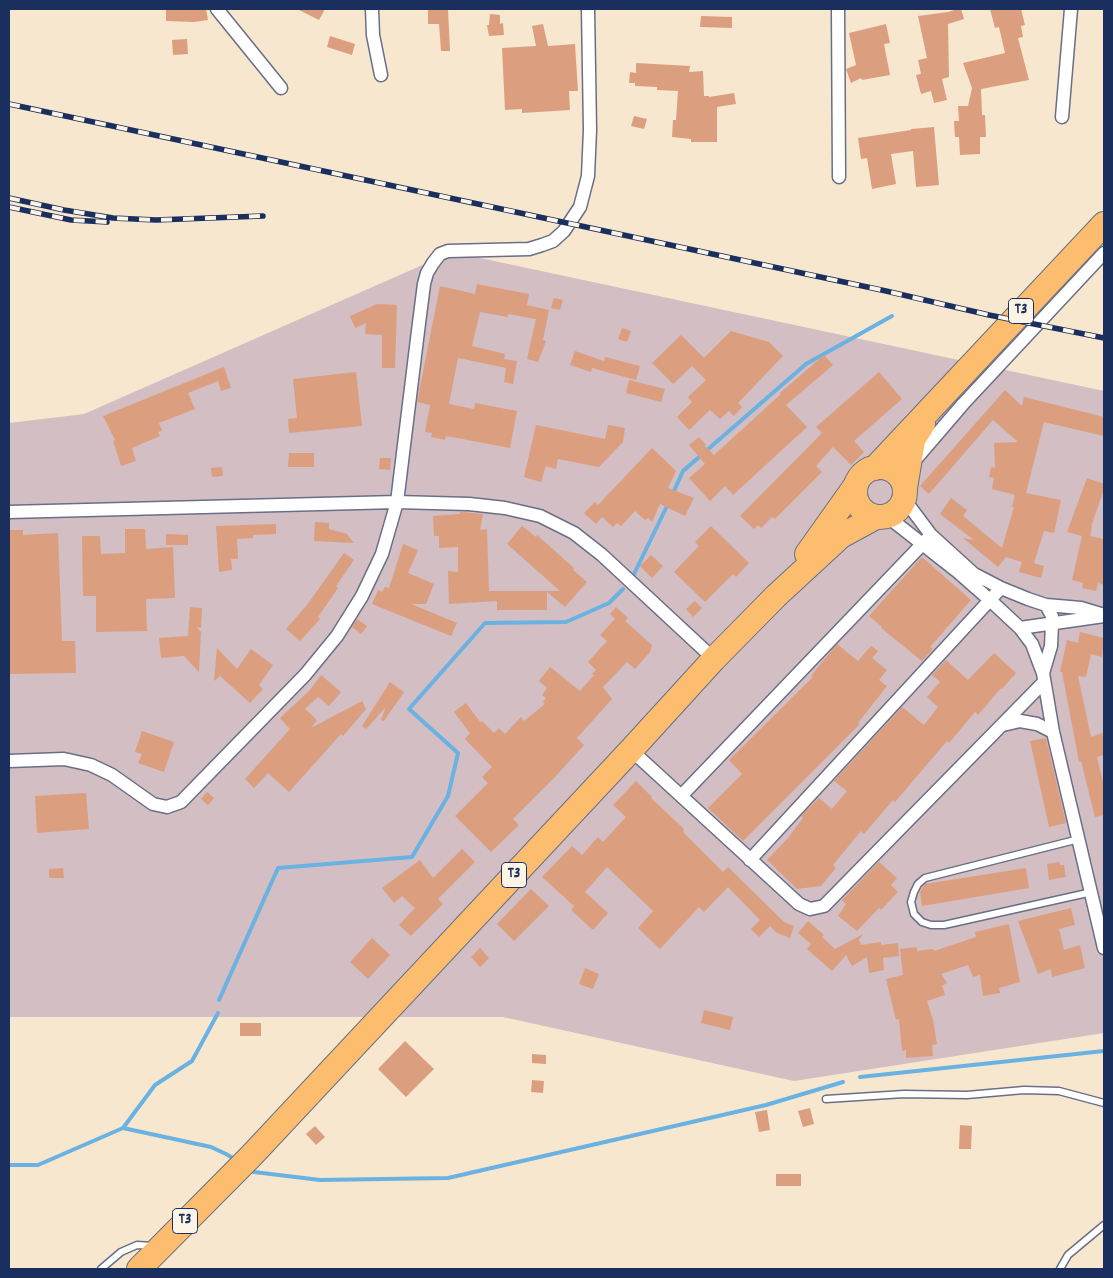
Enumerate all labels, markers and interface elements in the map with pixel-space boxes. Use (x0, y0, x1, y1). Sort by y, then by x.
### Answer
road number: T3 (1008, 298, 1034, 324)
road number: T3 (502, 862, 526, 888)
road number: T3 (172, 1208, 198, 1234)

